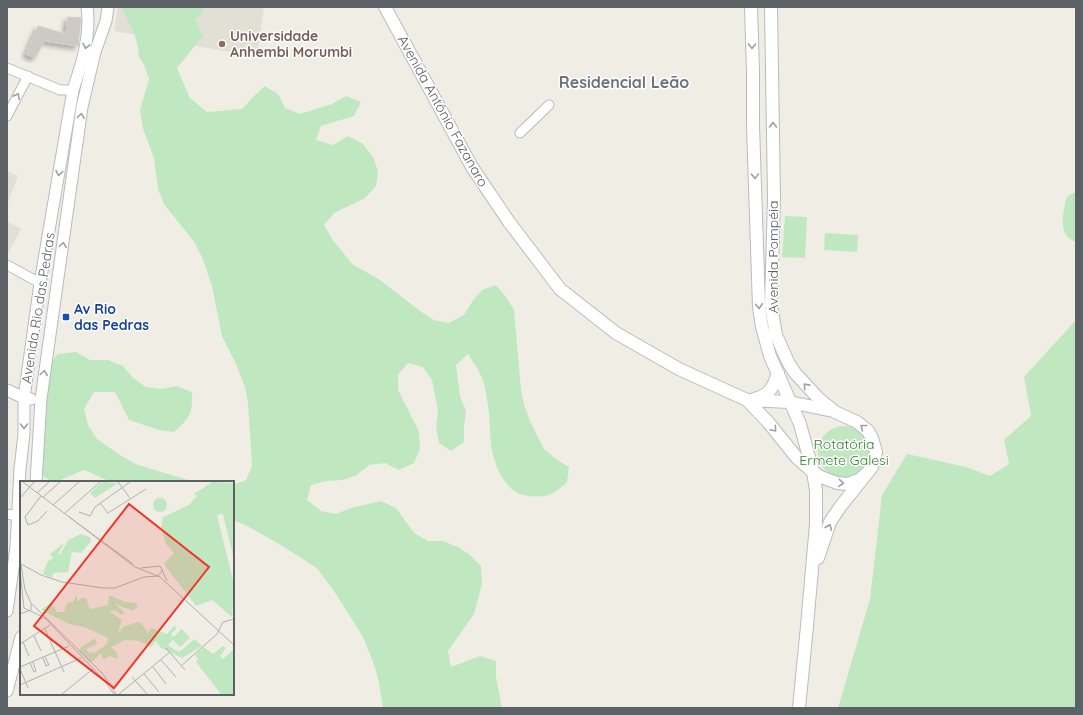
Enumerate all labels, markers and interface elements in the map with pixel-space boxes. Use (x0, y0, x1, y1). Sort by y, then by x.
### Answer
place label: Universidade Anhembi Morumbi (230, 27, 352, 61)
street label: Avenida Antônio Fazanaro (394, 32, 492, 190)
marker: Universidade Anhembi Morumbi (217, 39, 227, 49)
one-way arrow (82, 43, 90, 49)
one-way arrow (747, 43, 756, 49)
district label: Residencial Leão (559, 72, 689, 92)
one-way arrow (13, 93, 20, 100)
one-way arrow (76, 113, 85, 119)
one-way arrow (769, 122, 777, 128)
one-way arrow (55, 170, 64, 176)
one-way arrow (750, 173, 759, 179)
street label: Avenida Pompéia (764, 200, 782, 314)
street label: Avenida Rio das Pedras (17, 231, 59, 385)
one-way arrow (58, 242, 67, 248)
place label: Av Rio das Pedras (74, 300, 149, 334)
one-way arrow (755, 303, 764, 309)
marker: Av Rio das Pedras (61, 312, 71, 322)
one-way arrow (39, 370, 48, 376)
one-way arrow (804, 383, 811, 391)
one-way arrow (20, 423, 28, 429)
one-way arrow (769, 424, 776, 431)
one-way arrow (860, 424, 867, 431)
park label: Rotatória Ermete Galesi (799, 435, 889, 469)
one-way arrow (838, 478, 844, 487)
inset map (20, 481, 234, 695)
one-way arrow (824, 523, 832, 530)

